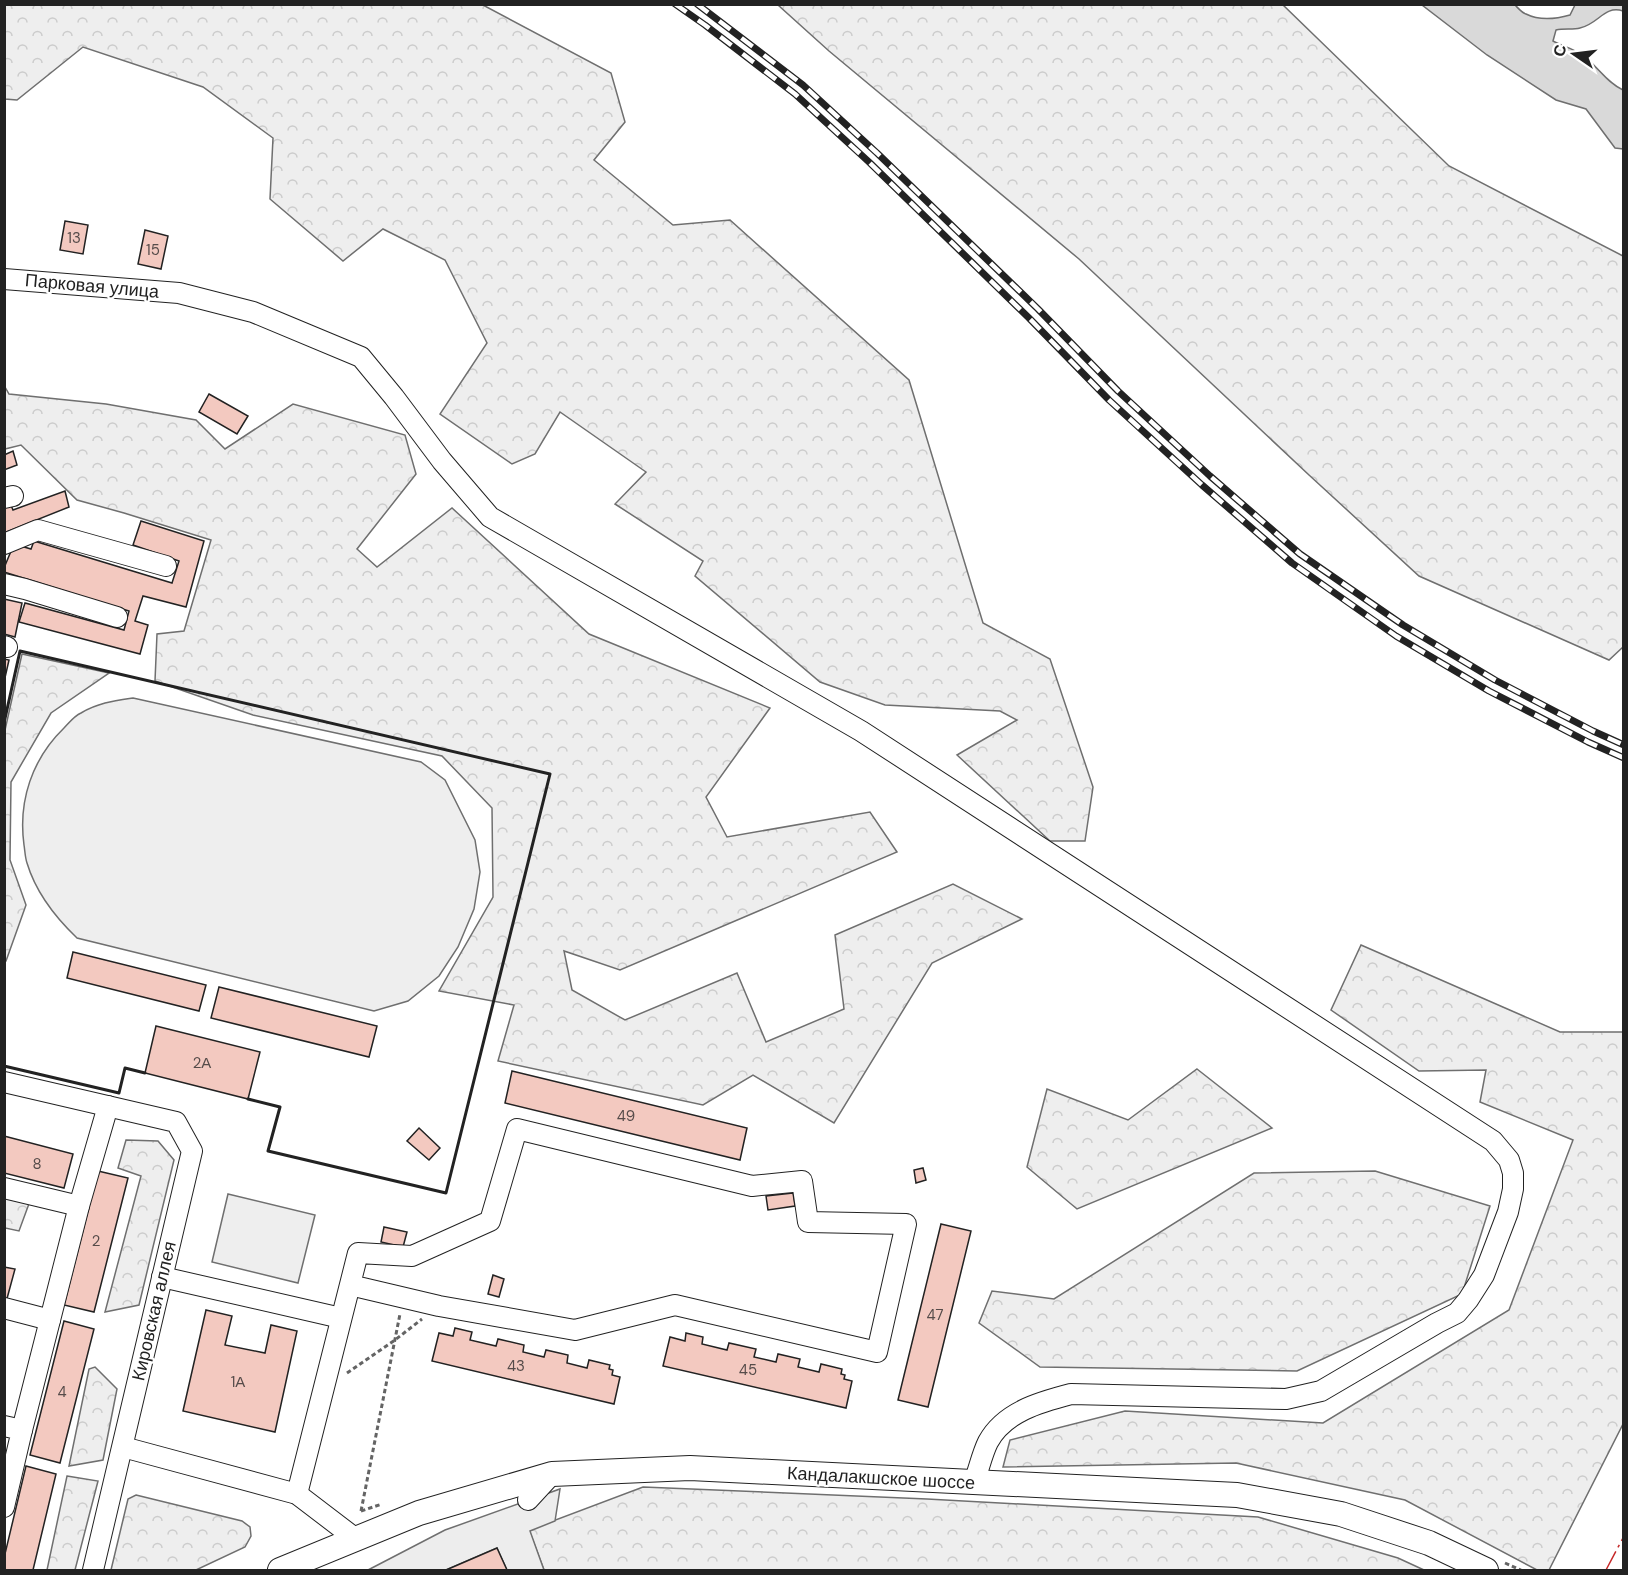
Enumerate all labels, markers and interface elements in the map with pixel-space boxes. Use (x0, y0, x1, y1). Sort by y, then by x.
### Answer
north arrow (1544, 24, 1604, 84)
text: С (1548, 42, 1572, 59)
house number: 13 (67, 228, 81, 248)
house number: 15 (146, 240, 160, 260)
street label: Парковая улица (24, 268, 161, 304)
house number: 2А (193, 1053, 211, 1073)
house number: 49 (617, 1106, 635, 1126)
house number: 8 (32, 1154, 42, 1174)
house number: 2 (92, 1231, 100, 1251)
street label: Кировская аллея (126, 1239, 182, 1383)
house number: 47 (926, 1305, 944, 1325)
house number: 43 (507, 1356, 525, 1376)
house number: 45 (739, 1360, 757, 1380)
house number: 1А (231, 1372, 245, 1392)
house number: 4 (57, 1382, 67, 1402)
street label: Кандалакшское шоссе (786, 1461, 976, 1495)

